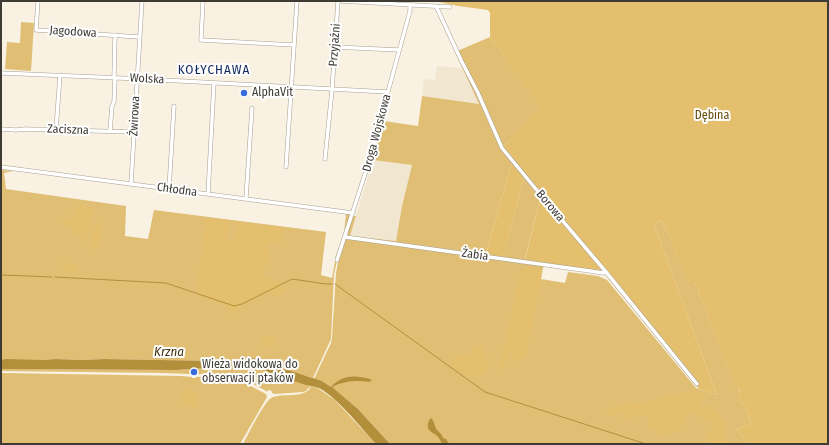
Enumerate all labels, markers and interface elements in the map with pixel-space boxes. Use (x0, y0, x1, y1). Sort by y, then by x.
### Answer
street label: Jagodowa (49, 23, 97, 41)
street label: Przyjaźni (326, 23, 344, 67)
district label: KOŁYCHAWA (178, 62, 250, 78)
street label: Wolska (129, 71, 165, 87)
place label: AlphaVit (252, 86, 293, 100)
marker: AlphaVit (239, 88, 249, 98)
street label: Droga Wojskowa (360, 93, 394, 173)
street label: Żwirowa (127, 96, 143, 136)
park label: Dębina (695, 109, 729, 123)
street label: Zaciszna (47, 122, 89, 138)
street label: Chłodna (156, 180, 198, 200)
street label: Borowa (533, 187, 567, 225)
street label: Żabia (461, 246, 489, 264)
water label: Krzna (154, 344, 184, 360)
place label: Wieża widokowa do obserwacji ptaków (202, 358, 298, 386)
marker: Wieża widokowa do obserwacji ptaków (189, 367, 199, 377)

